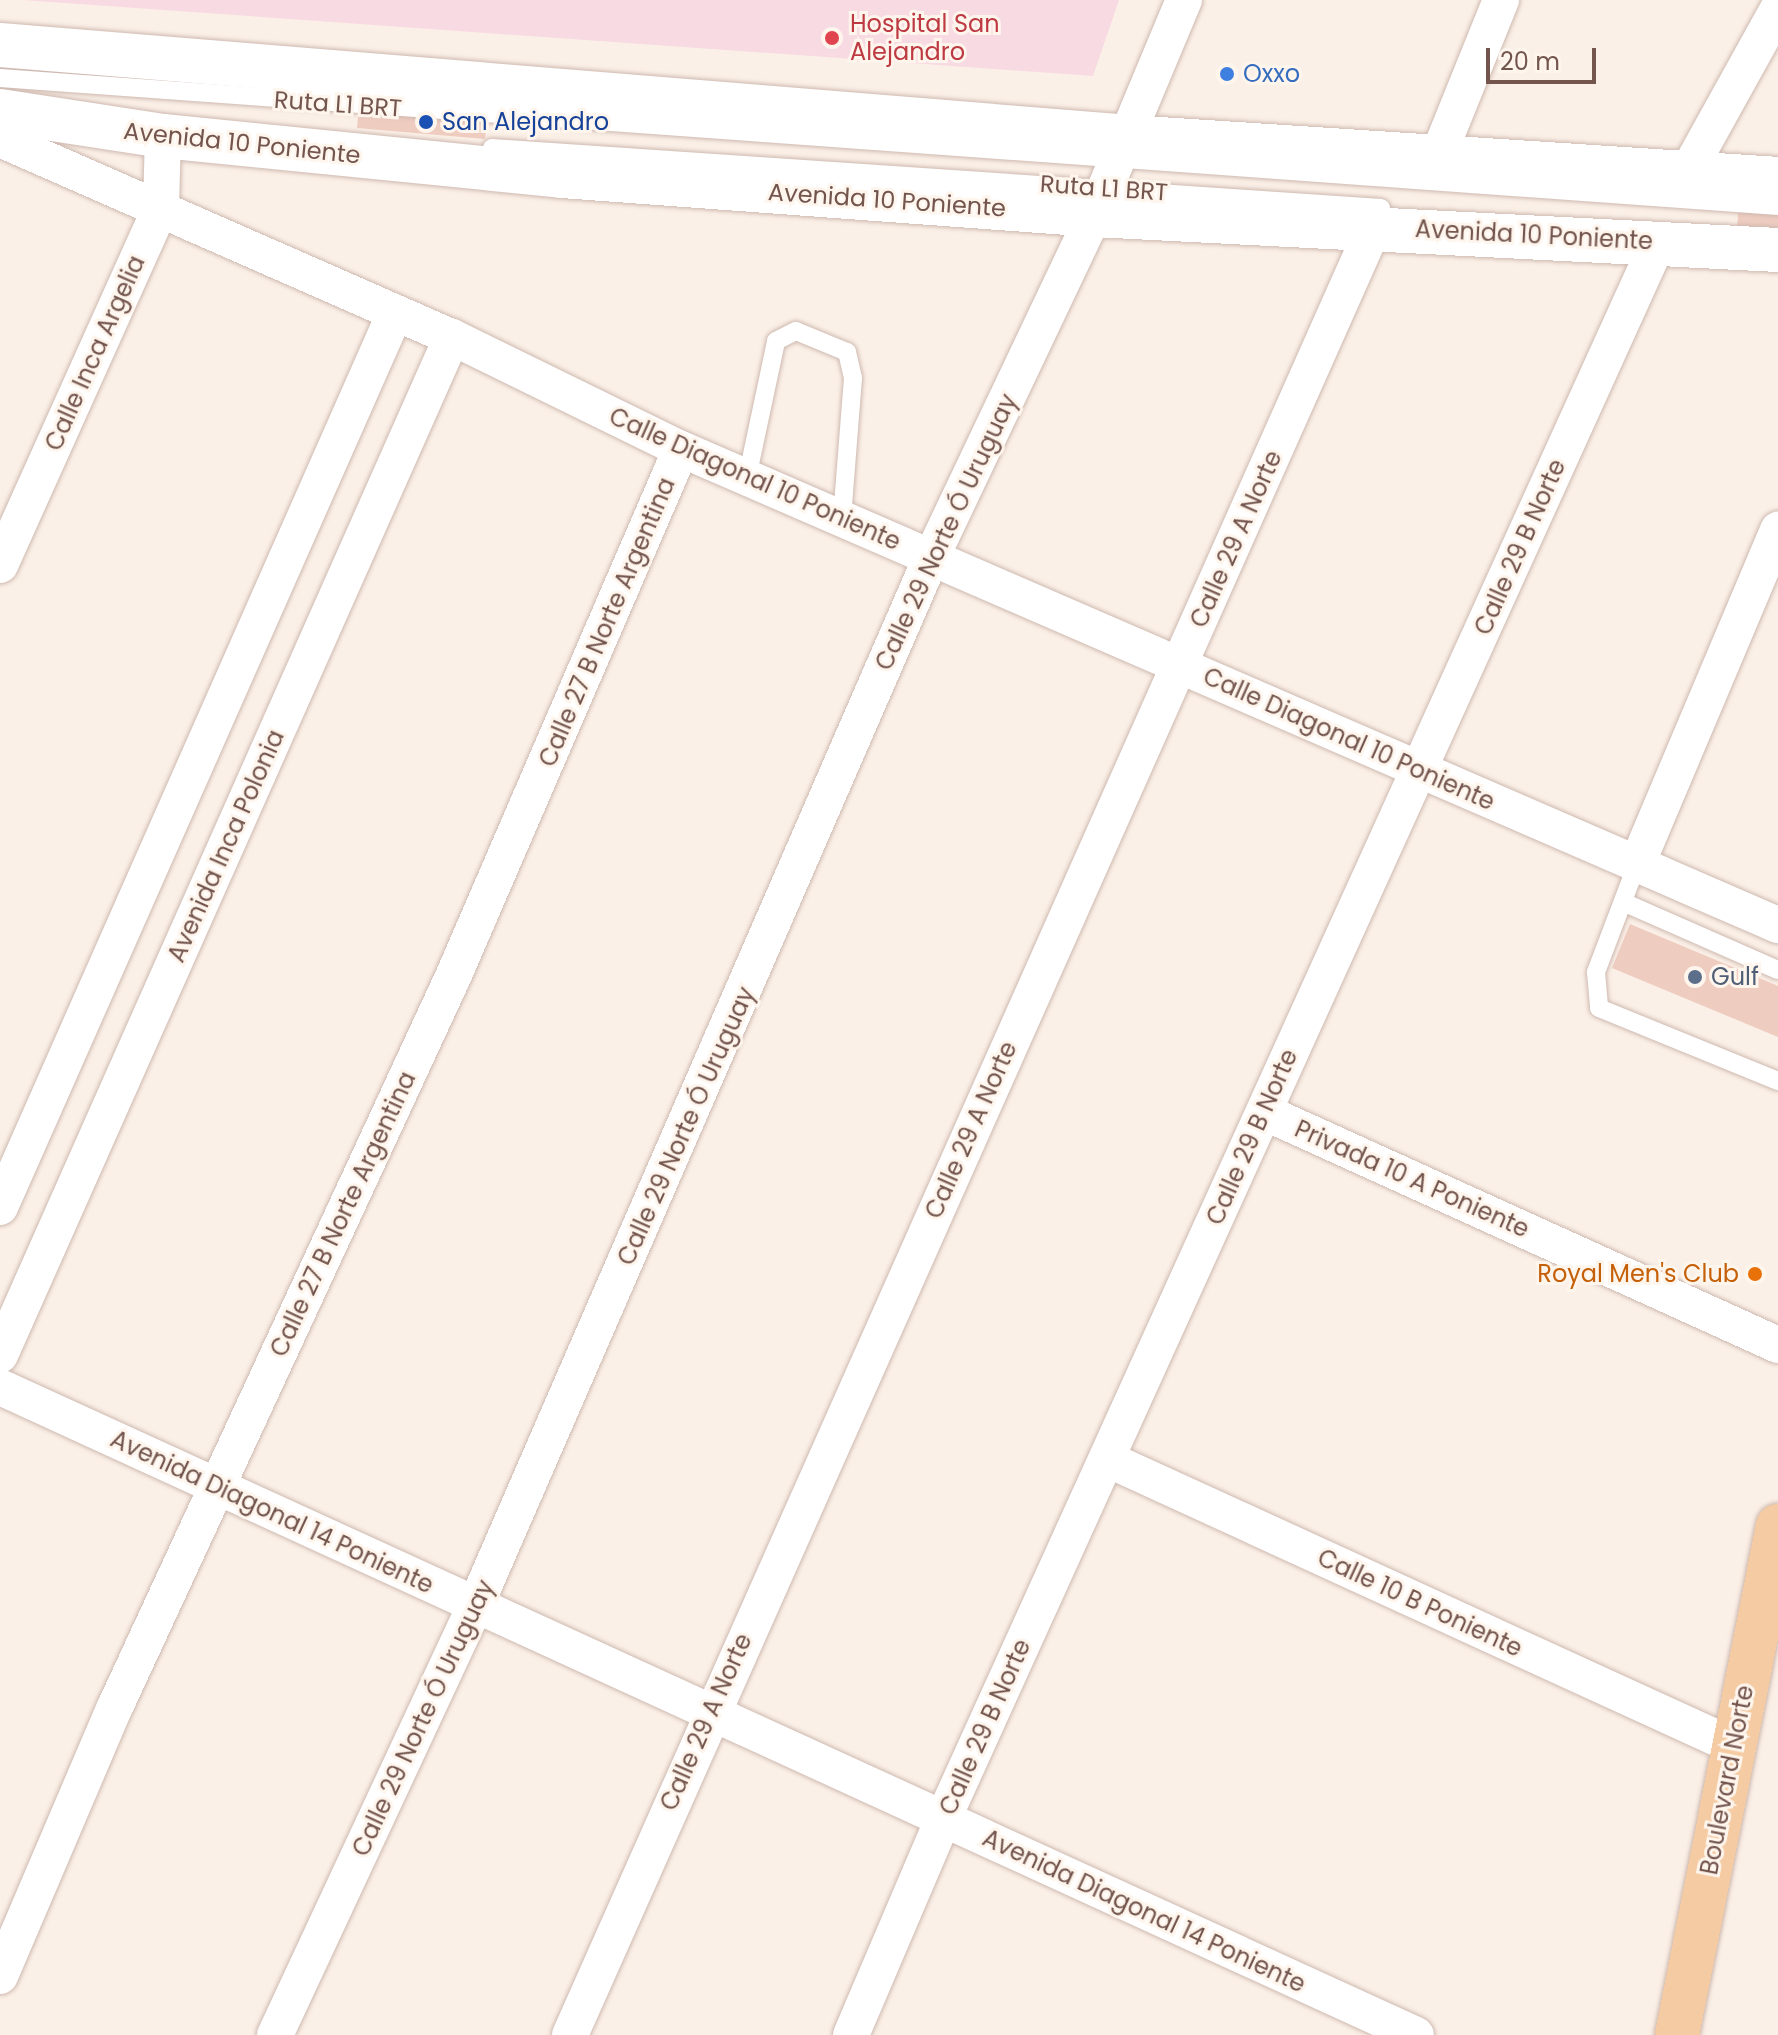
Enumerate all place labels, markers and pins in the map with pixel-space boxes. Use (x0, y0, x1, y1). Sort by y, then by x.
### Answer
place label: Hospital San Alejandro (850, 10, 1000, 66)
marker: Hospital San Alejandro (821, 27, 843, 49)
place label: Oxxo (1243, 60, 1300, 88)
marker: Oxxo (1218, 65, 1236, 83)
place label: San Alejandro (442, 108, 609, 136)
marker: San Alejandro (417, 113, 435, 131)
place label: Gulf (1711, 963, 1759, 991)
marker: Gulf (1686, 968, 1704, 986)
place label: Royal Men's Club (1537, 1260, 1739, 1288)
marker: Royal Men's Club (1746, 1265, 1764, 1283)

